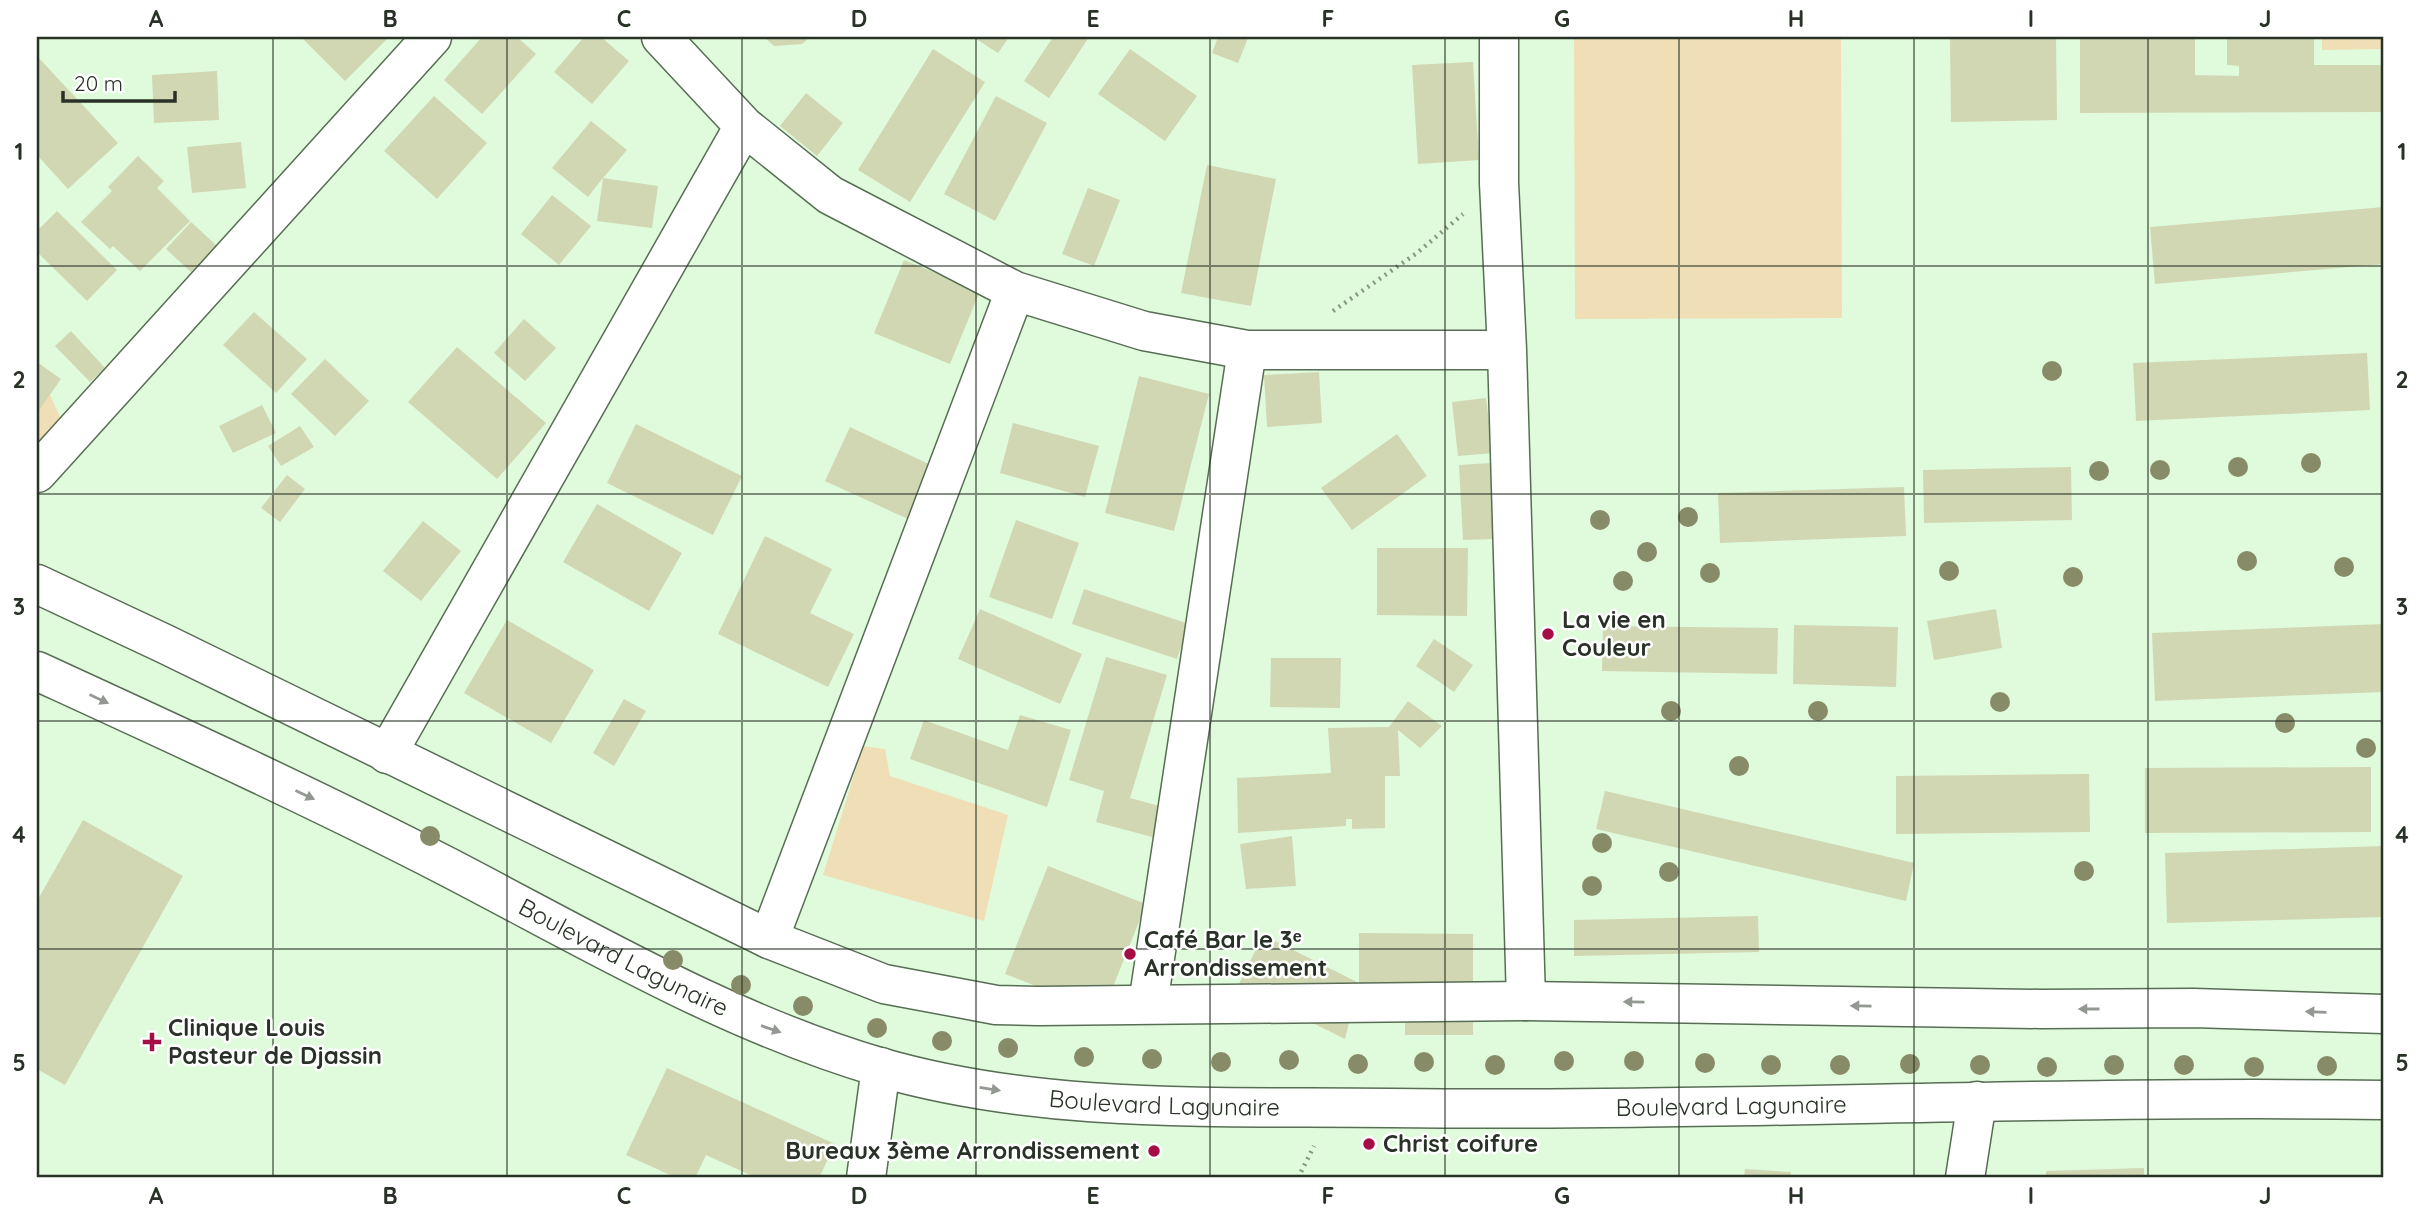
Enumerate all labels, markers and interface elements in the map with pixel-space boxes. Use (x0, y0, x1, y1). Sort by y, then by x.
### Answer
text: A (149, 4, 164, 33)
text: B (382, 4, 398, 33)
text: C (617, 4, 631, 33)
text: D (851, 4, 867, 33)
text: E (1086, 4, 1100, 33)
text: F (1322, 4, 1334, 33)
text: G (1554, 4, 1570, 33)
text: H (1788, 4, 1804, 33)
text: I (2028, 4, 2034, 33)
text: J (2259, 4, 2271, 33)
scale bar (63, 60, 175, 104)
text: 20 m (74, 70, 123, 96)
text: 1 (15, 137, 23, 166)
text: 1 (2398, 137, 2406, 166)
text: 2 (12, 365, 26, 394)
text: 2 (2395, 365, 2409, 394)
text: 3 (13, 592, 25, 621)
text: 3 (2396, 592, 2408, 621)
place label: La vie en Couleur (1562, 604, 1666, 662)
marker: La vie en Couleur (1540, 626, 1556, 642)
one-way arrow (89, 694, 109, 705)
one-way arrow (295, 789, 315, 801)
text: 4 (12, 820, 26, 849)
text: 4 (2395, 820, 2409, 849)
street label: Boulevard Lagunaire (514, 891, 733, 1022)
place label: Café Bar le 3ᵉ Arrondissement (1144, 924, 1327, 982)
marker: Café Bar le 3ᵉ Arrondissement (1122, 946, 1138, 962)
one-way arrow (1622, 997, 1644, 1008)
one-way arrow (1850, 1000, 1872, 1012)
one-way arrow (2077, 1003, 2099, 1015)
one-way arrow (2305, 1006, 2327, 1018)
place label: Clinique Louis Pasteur de Djassin (168, 1012, 382, 1070)
one-way arrow (760, 1024, 781, 1035)
marker: Clinique Louis Pasteur de Djassin (142, 1032, 162, 1052)
text: 5 (12, 1048, 26, 1077)
text: 5 (2395, 1048, 2409, 1077)
street label: Boulevard Lagunaire (1048, 1083, 1280, 1122)
one-way arrow (979, 1084, 1001, 1095)
street label: Boulevard Lagunaire (1615, 1088, 1847, 1122)
place label: Christ coifure (1383, 1128, 1538, 1158)
place label: Bureaux 3ème Arrondissement (785, 1135, 1140, 1165)
marker: Christ coifure (1361, 1136, 1377, 1152)
marker: Bureaux 3ème Arrondissement (1146, 1143, 1162, 1159)
text: A (149, 1181, 164, 1210)
text: B (382, 1181, 398, 1210)
text: C (617, 1181, 631, 1210)
text: D (851, 1181, 867, 1210)
text: E (1086, 1181, 1100, 1210)
text: F (1322, 1181, 1334, 1210)
text: G (1554, 1181, 1570, 1210)
text: H (1788, 1181, 1804, 1210)
text: I (2028, 1181, 2034, 1210)
text: J (2259, 1181, 2271, 1210)

